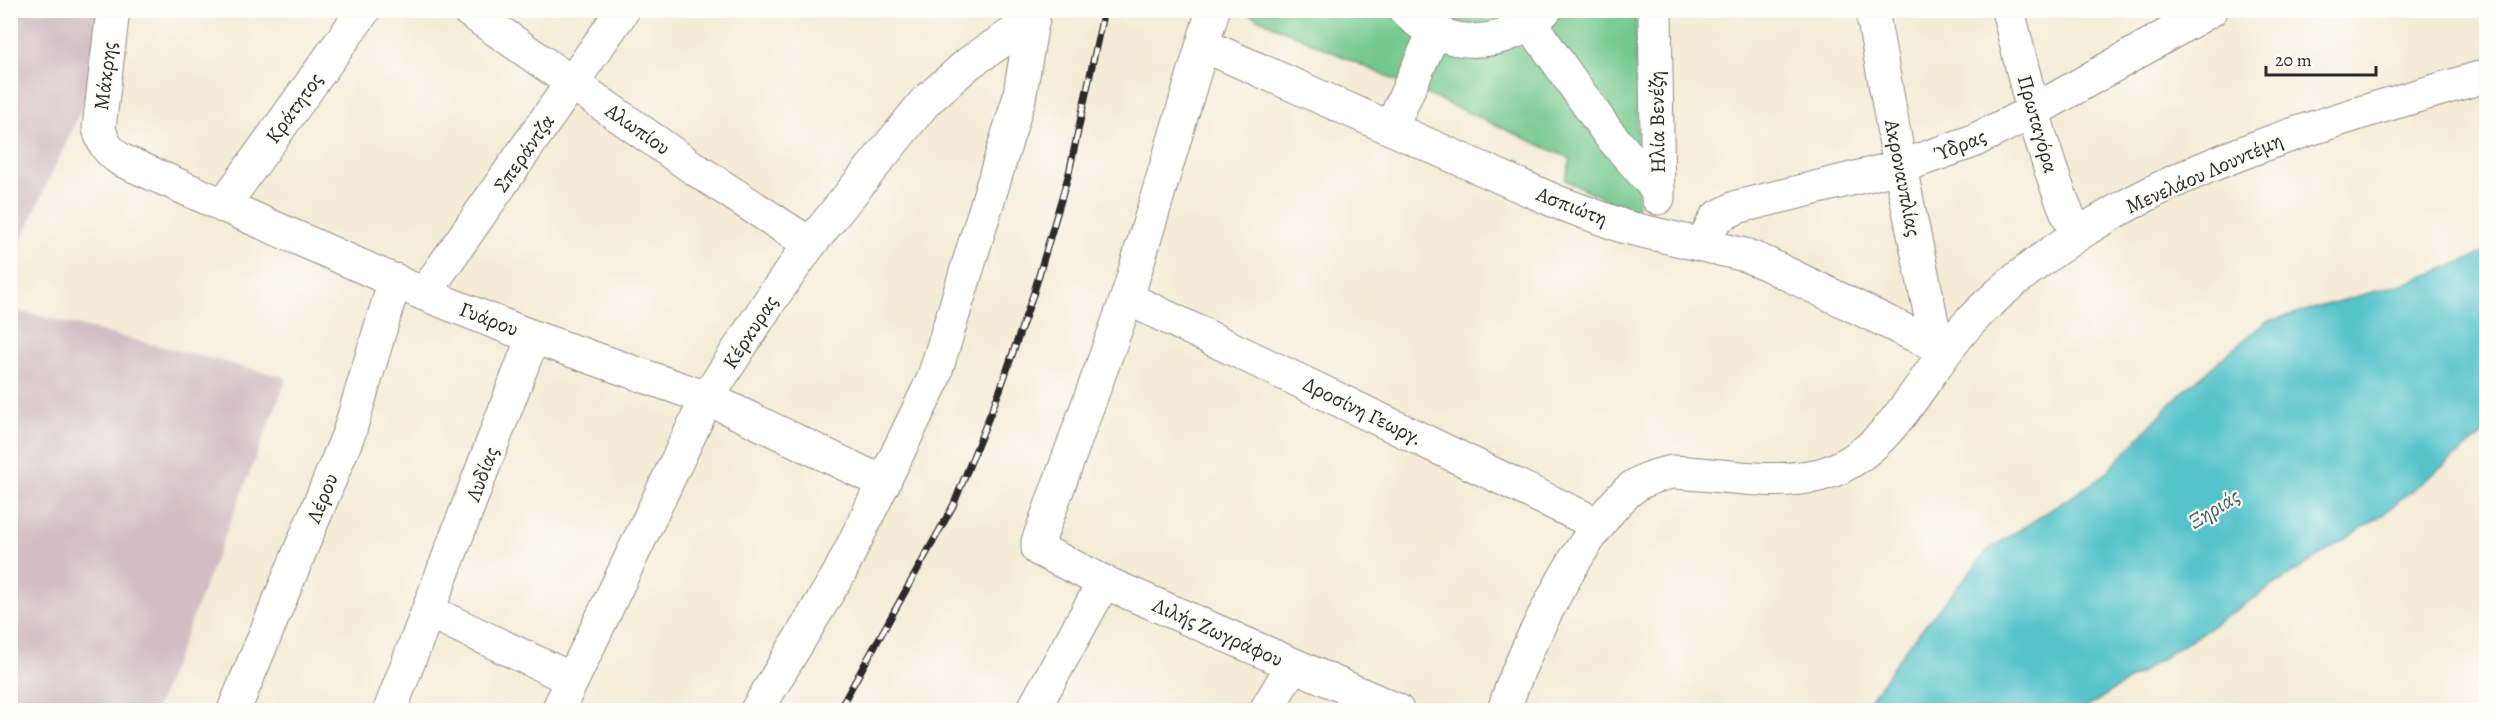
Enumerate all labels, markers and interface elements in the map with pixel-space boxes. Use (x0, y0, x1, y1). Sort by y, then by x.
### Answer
scale bar (2266, 39, 2376, 77)
street label: Μάκρης (87, 40, 123, 112)
text: 20 m (2275, 48, 2312, 72)
street label: Κράτητος (259, 67, 329, 149)
street label: Ηλία Βενέζη (1642, 70, 1672, 174)
street label: Πρωταγόρα (2011, 72, 2065, 176)
street label: Αλωπίου (599, 96, 676, 161)
street label: Σπεράντζα (487, 108, 561, 198)
street label: Ακροναυπλίας (1878, 116, 1928, 239)
street label: Ύδρας (1930, 122, 1990, 168)
street label: Μενελάου Λουντέμη (2121, 126, 2287, 220)
street label: Ασπιώτη (1531, 179, 1612, 232)
street label: Κέρκυρας (716, 290, 784, 374)
street label: Γυάρου (455, 295, 523, 343)
street label: Δροσίνη Γεωργ. (1299, 370, 1427, 452)
street label: Λυδίας (458, 443, 505, 506)
street label: Λέρου (299, 469, 345, 528)
water label: Ξηριάς (2183, 482, 2245, 536)
street label: Λιλής Ζωγράφου (1148, 590, 1288, 673)

